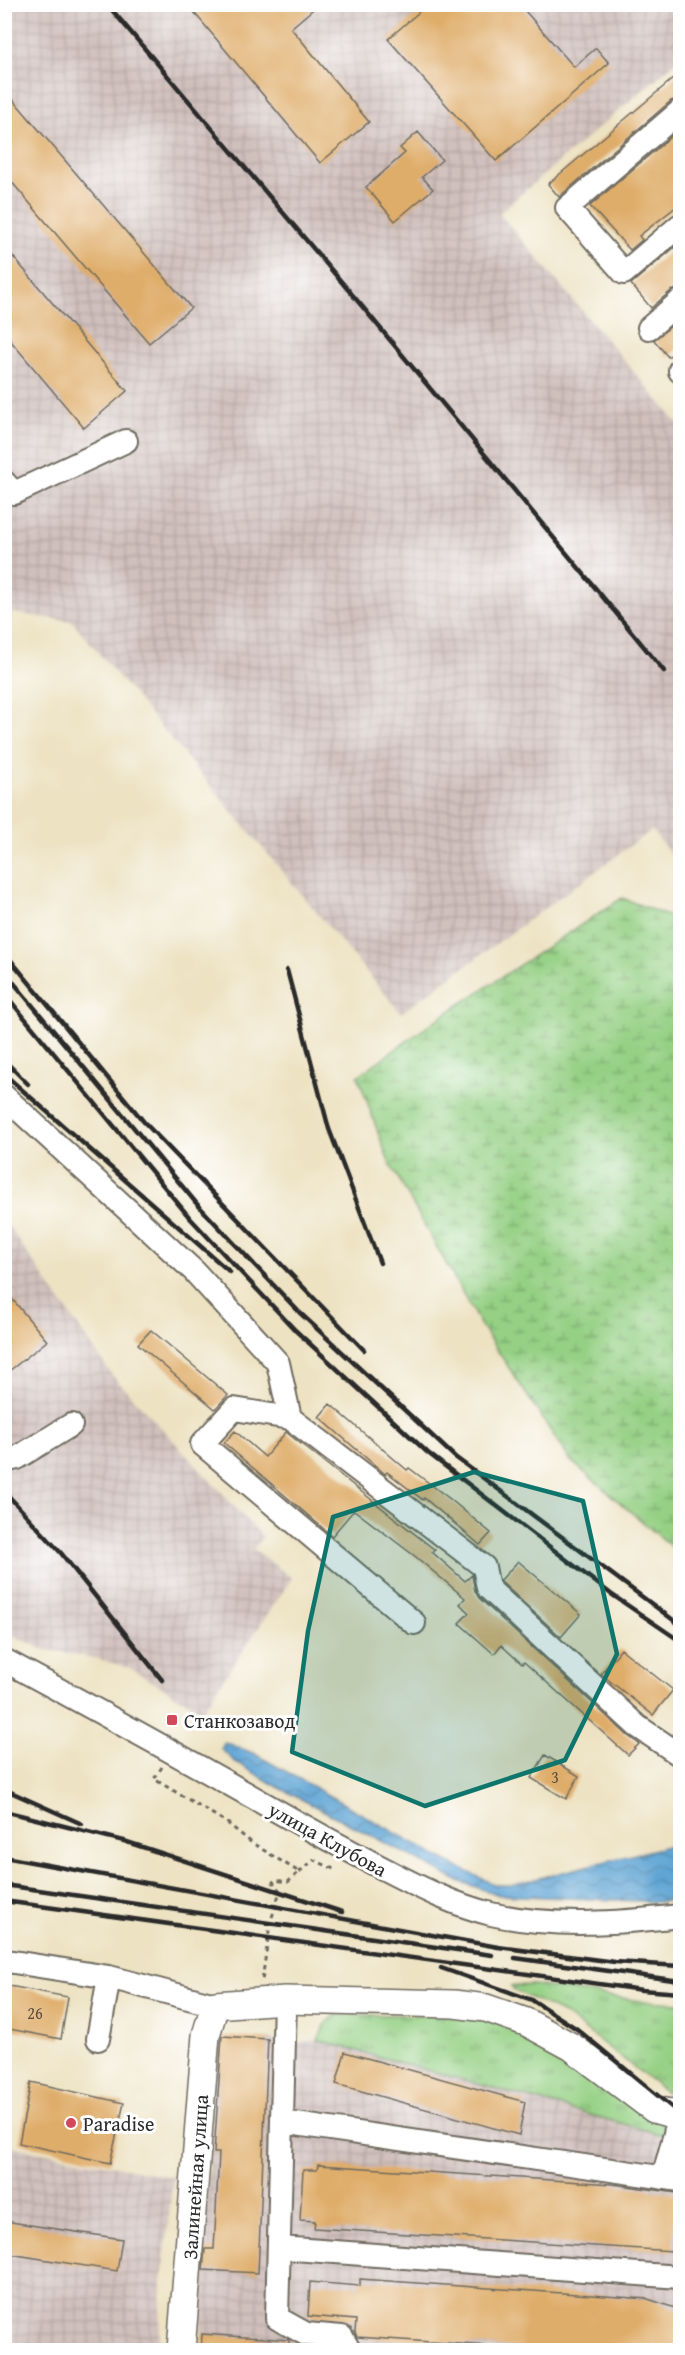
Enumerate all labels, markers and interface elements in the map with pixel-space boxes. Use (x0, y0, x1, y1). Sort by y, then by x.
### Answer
place label: Станкозавод (184, 1706, 295, 1735)
marker: Станкозавод (165, 1713, 179, 1727)
house number: 3 (551, 1765, 559, 1789)
street label: улица Клубова (263, 1794, 393, 1884)
house number: 26 (27, 2001, 43, 2025)
street label: Залинейная улица (175, 2093, 215, 2260)
place label: Paradise (83, 2109, 154, 2138)
marker: Paradise (64, 2116, 78, 2130)

